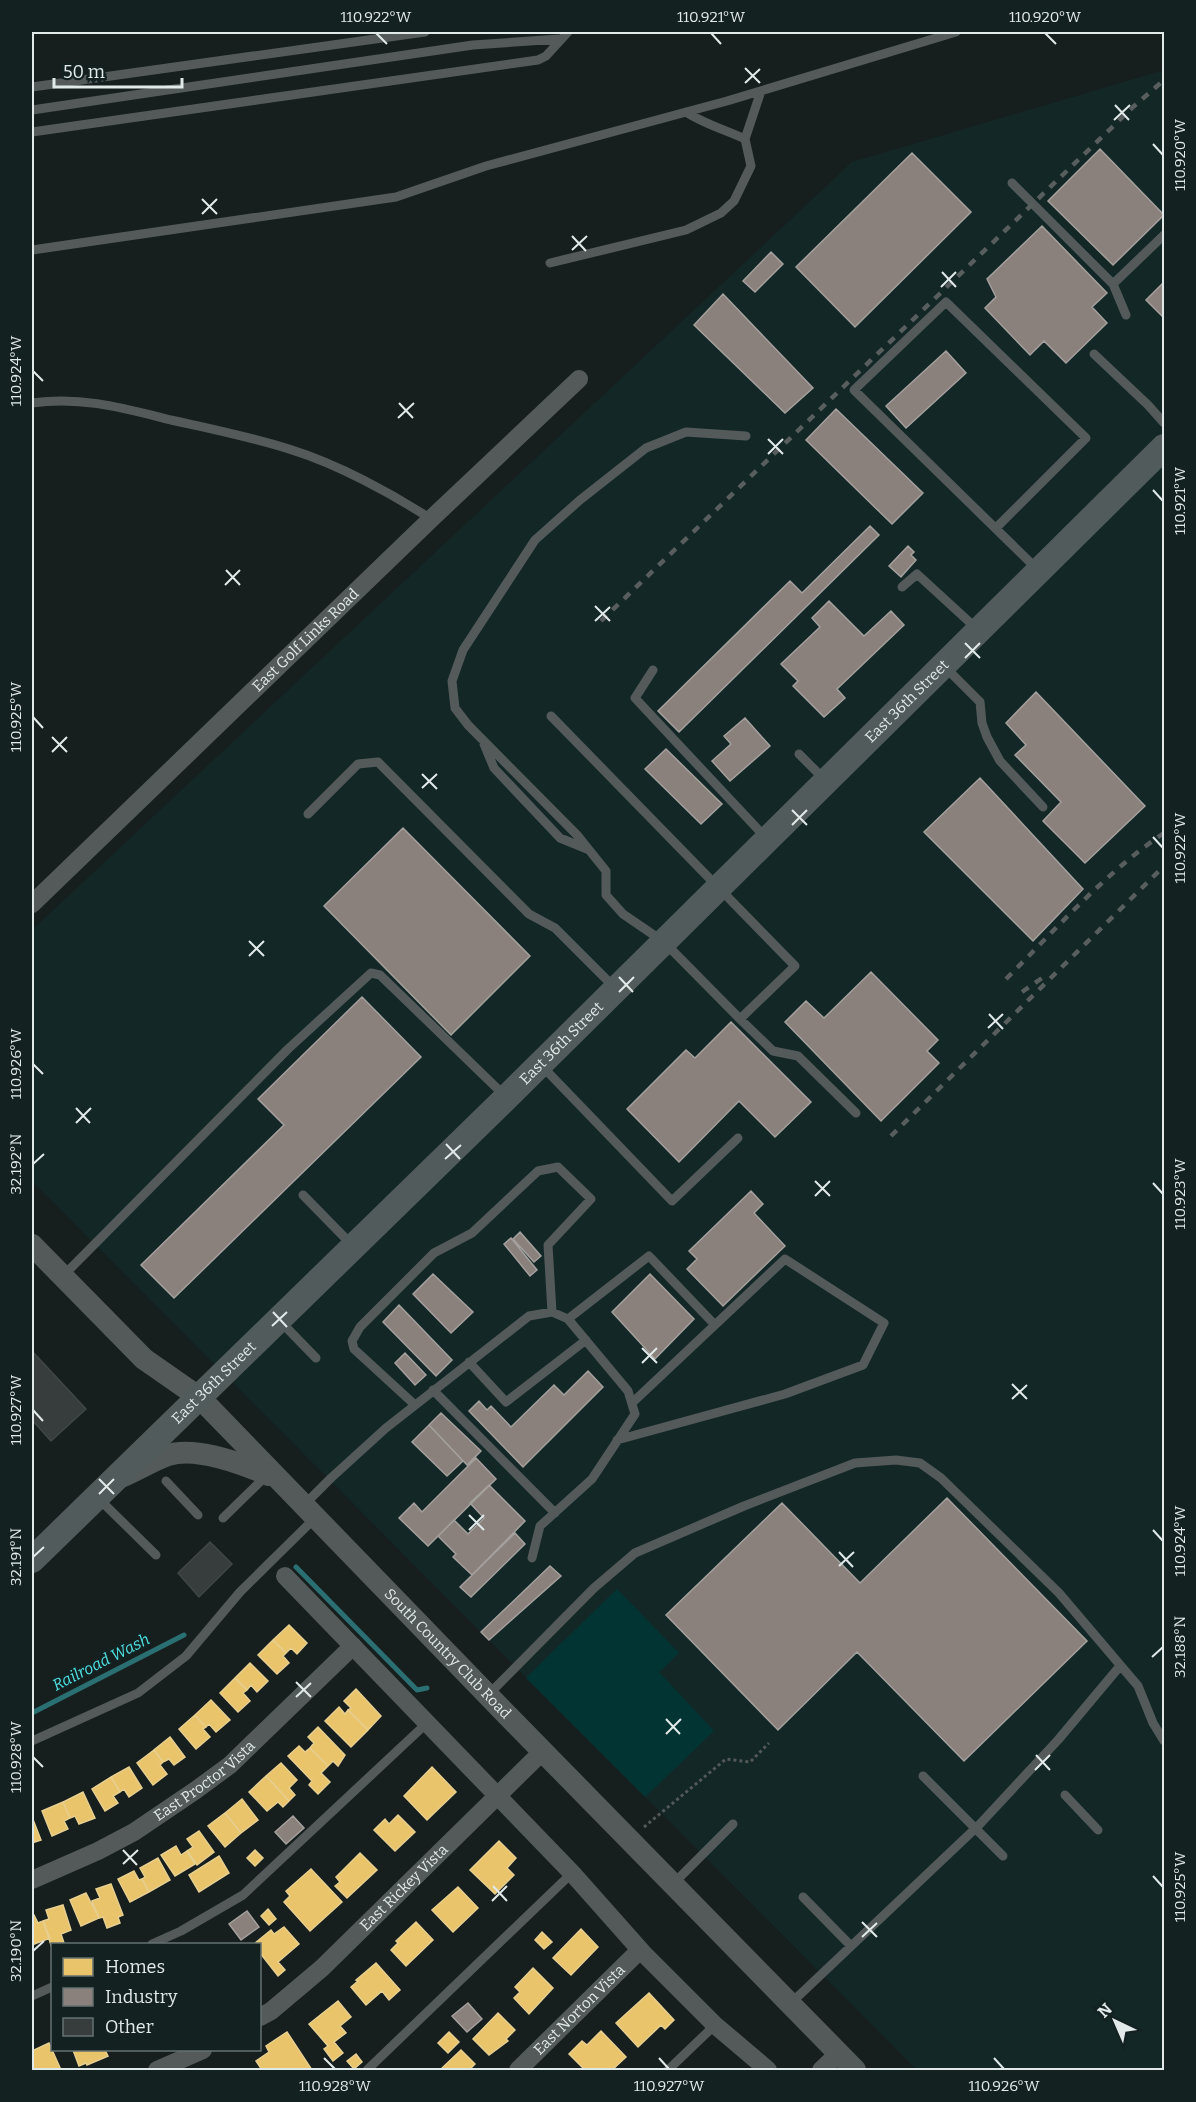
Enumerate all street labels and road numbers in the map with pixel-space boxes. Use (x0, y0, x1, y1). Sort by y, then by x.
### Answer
street label: East Golf Links Road (249, 585, 362, 695)
street label: East 36th Street (861, 656, 953, 746)
street label: East 36th Street (516, 997, 607, 1088)
street label: East 36th Street (168, 1337, 260, 1428)
street label: South Country Club Road (381, 1585, 515, 1723)
street label: East Proctor Vista (150, 1737, 259, 1825)
street label: East Rickey Vista (356, 1840, 452, 1935)
street label: East Norton Vista (530, 1961, 629, 2059)

